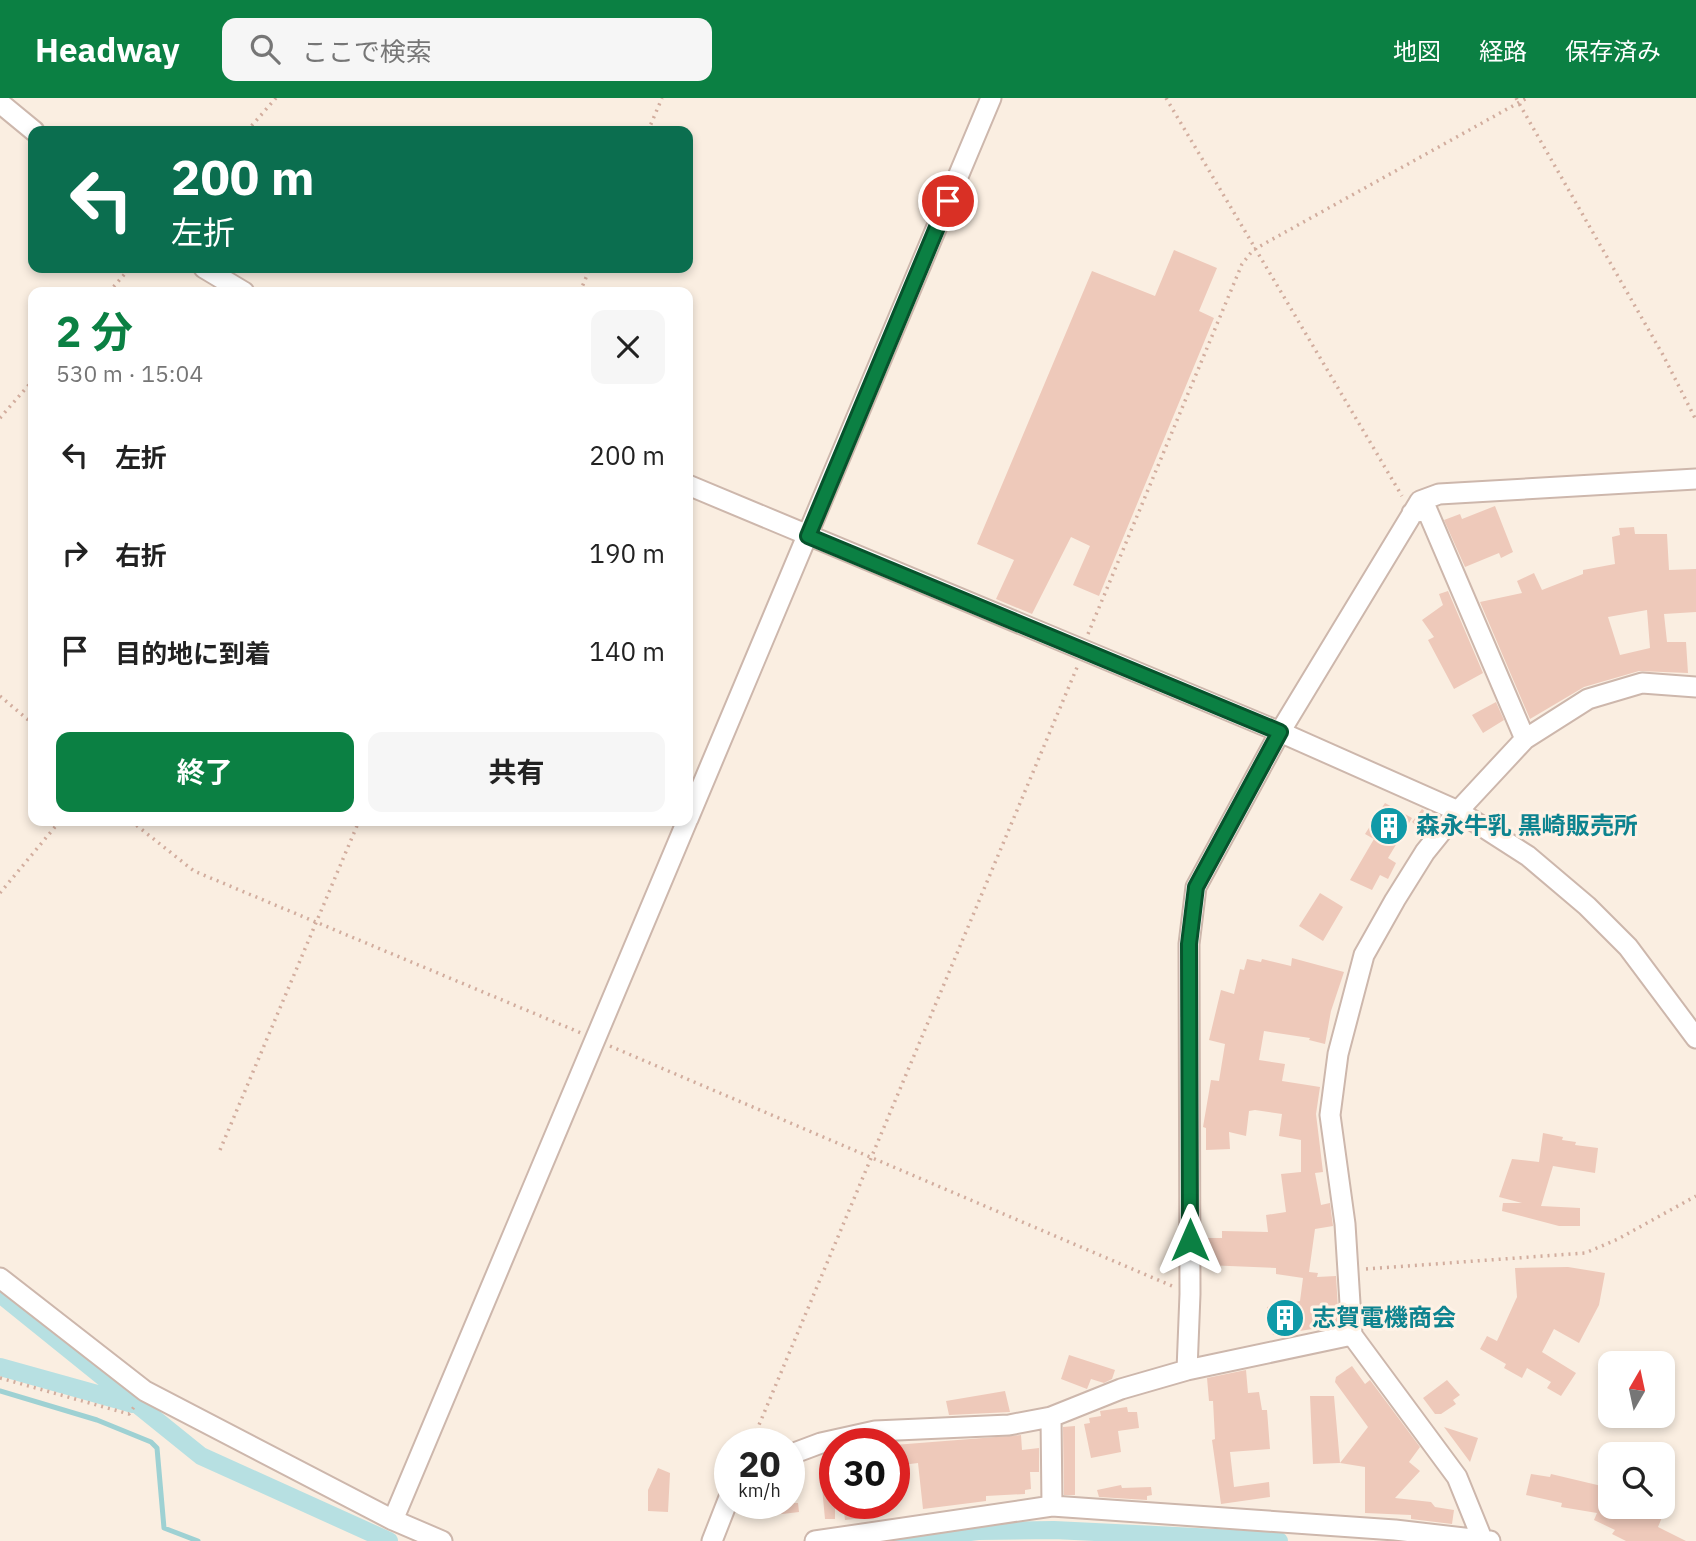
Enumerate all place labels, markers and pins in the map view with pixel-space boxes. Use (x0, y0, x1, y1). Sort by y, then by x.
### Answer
pin (918, 171, 978, 231)
building icon: 森永牛乳 黒崎販売所 (1368, 805, 1410, 847)
place label: 森永牛乳 黒崎販売所 (1416, 809, 1638, 841)
building icon: 志賀電機商会 (1264, 1297, 1306, 1339)
place label: 志賀電機商会 (1312, 1301, 1456, 1333)

